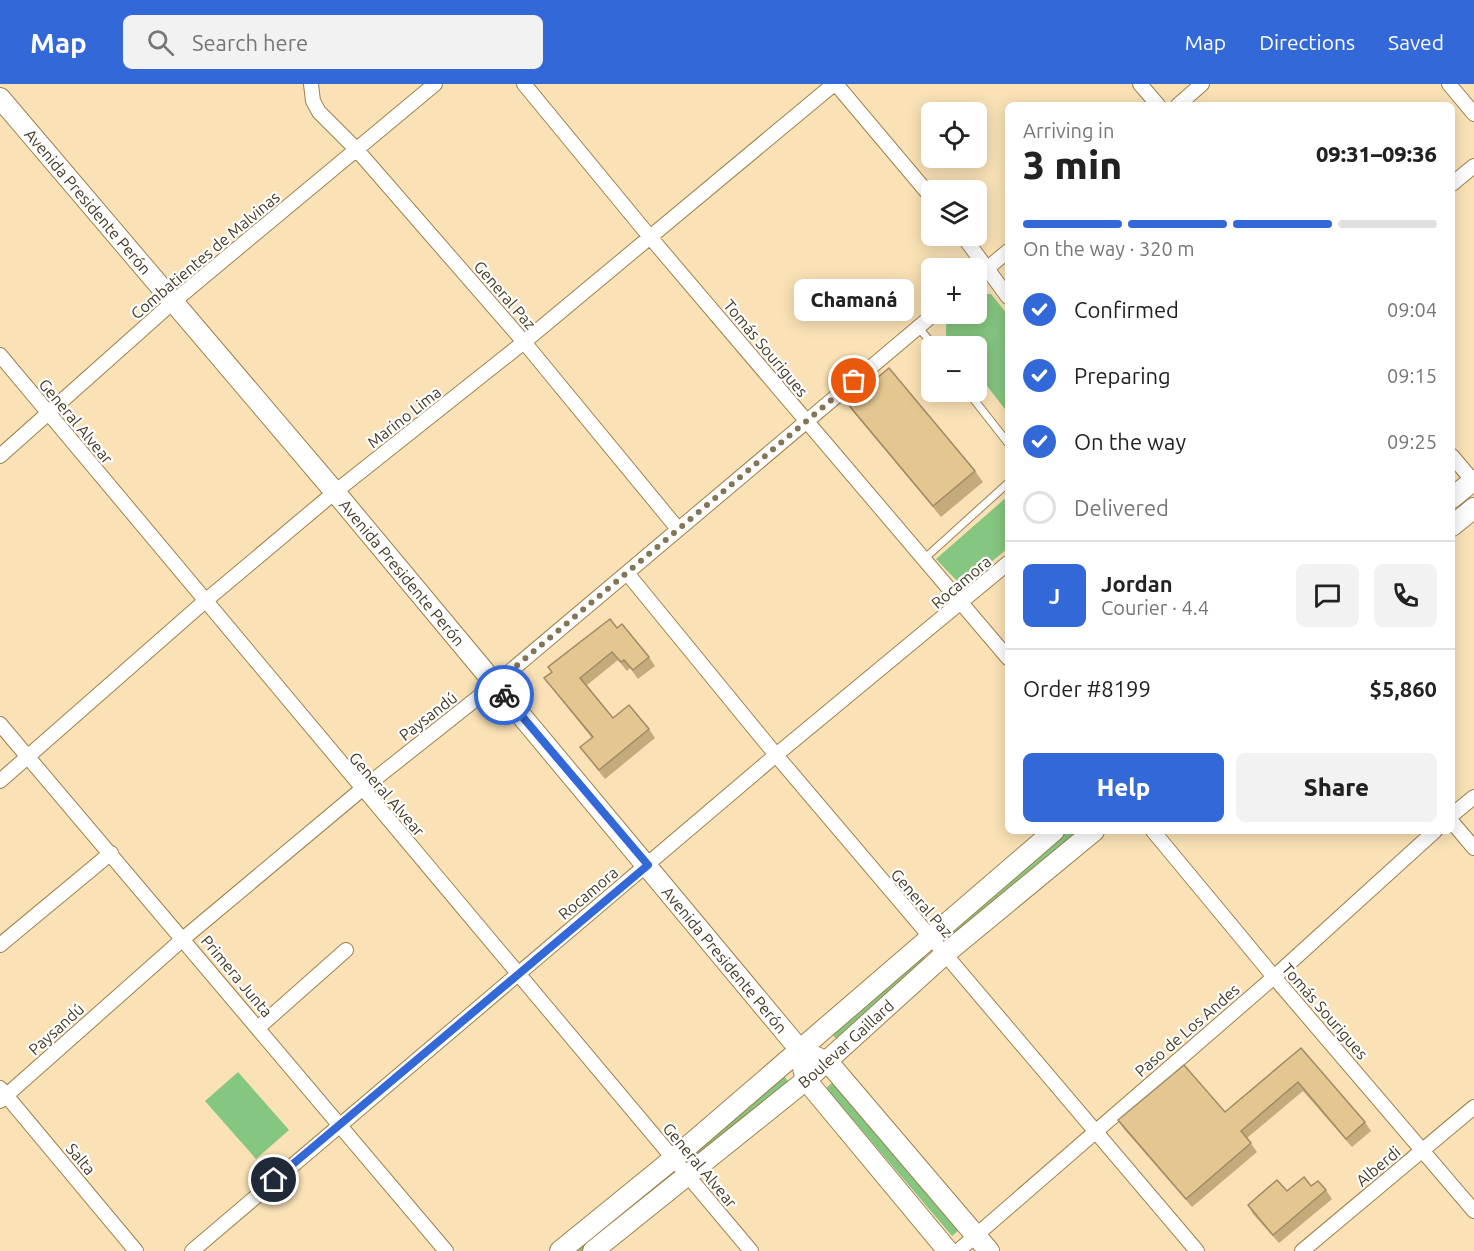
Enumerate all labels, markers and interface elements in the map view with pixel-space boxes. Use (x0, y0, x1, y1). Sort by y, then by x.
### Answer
search box (123, 15, 543, 69)
icon: search (144, 26, 177, 59)
text: Map (30, 27, 87, 58)
text: Search here (192, 30, 308, 55)
text: Map (1185, 30, 1226, 54)
text: Directions (1259, 30, 1355, 54)
text: Saved (1388, 30, 1444, 54)
map controls (921, 102, 987, 402)
button: locate (921, 102, 987, 168)
text: Arriving in (1023, 119, 1114, 142)
street label: Avenida Presidente Perón (21, 125, 155, 278)
text: 09:31–09:36 (1316, 141, 1437, 166)
text: 3 min (1023, 143, 1122, 186)
button: layers (921, 180, 987, 246)
street label: Combatientes de Malvinas (127, 187, 283, 322)
text: On the way · 320 m (1023, 237, 1195, 260)
street label: General Paz (470, 257, 540, 333)
button: + (921, 258, 987, 324)
callout: Chamaná (794, 279, 914, 321)
text: Chamaná (811, 288, 897, 311)
icon: check (1023, 293, 1056, 326)
street label: Tomás Sourigues (720, 296, 812, 400)
text: Confirmed (1074, 297, 1179, 322)
text: 09:04 (1387, 298, 1437, 321)
button: − (921, 336, 987, 402)
pin (828, 355, 879, 406)
icon: check (1023, 359, 1056, 392)
text: Preparing (1074, 363, 1171, 388)
icon: bag (837, 364, 870, 397)
text: 09:15 (1387, 364, 1437, 387)
street label: General Alvear (35, 375, 117, 467)
street label: Marino Lima (364, 383, 444, 451)
icon: check (1023, 425, 1056, 458)
text: On the way (1074, 429, 1186, 454)
text: 09:25 (1387, 430, 1437, 453)
text: Delivered (1074, 495, 1169, 520)
street label: Avenida Presidente Perón (336, 496, 468, 649)
street label: Rocamora (927, 552, 995, 612)
button: chat (1296, 564, 1359, 627)
button: phone (1374, 564, 1437, 627)
text: Jordan (1101, 571, 1173, 596)
text: J (1049, 583, 1060, 608)
text: Courier · 4.4 (1101, 596, 1209, 619)
courier (474, 665, 534, 725)
text: Order #8199 (1023, 676, 1151, 701)
text: $5,860 (1370, 676, 1437, 701)
icon: bike (488, 679, 521, 712)
street label: Paysandú (396, 688, 460, 744)
street label: General Alvear (346, 748, 428, 840)
button: Help (1023, 753, 1224, 822)
button: Share (1236, 753, 1437, 822)
street label: Rocamora (554, 863, 622, 923)
street label: General Paz (887, 865, 957, 941)
street label: Avenida Presidente Perón (659, 883, 791, 1037)
street label: Primera Junta (198, 932, 276, 1020)
street label: Tomás Sourigues (1278, 959, 1372, 1063)
street label: Paso de Los Andes (1131, 980, 1243, 1080)
street label: Boulevar Gaillard (795, 996, 897, 1092)
street label: Paysandú (25, 1000, 87, 1058)
street label: General Alvear (659, 1119, 741, 1211)
street label: Salta (63, 1140, 99, 1178)
street label: Alberdi (1352, 1142, 1404, 1190)
pin (248, 1154, 299, 1205)
icon: home (257, 1163, 290, 1196)

